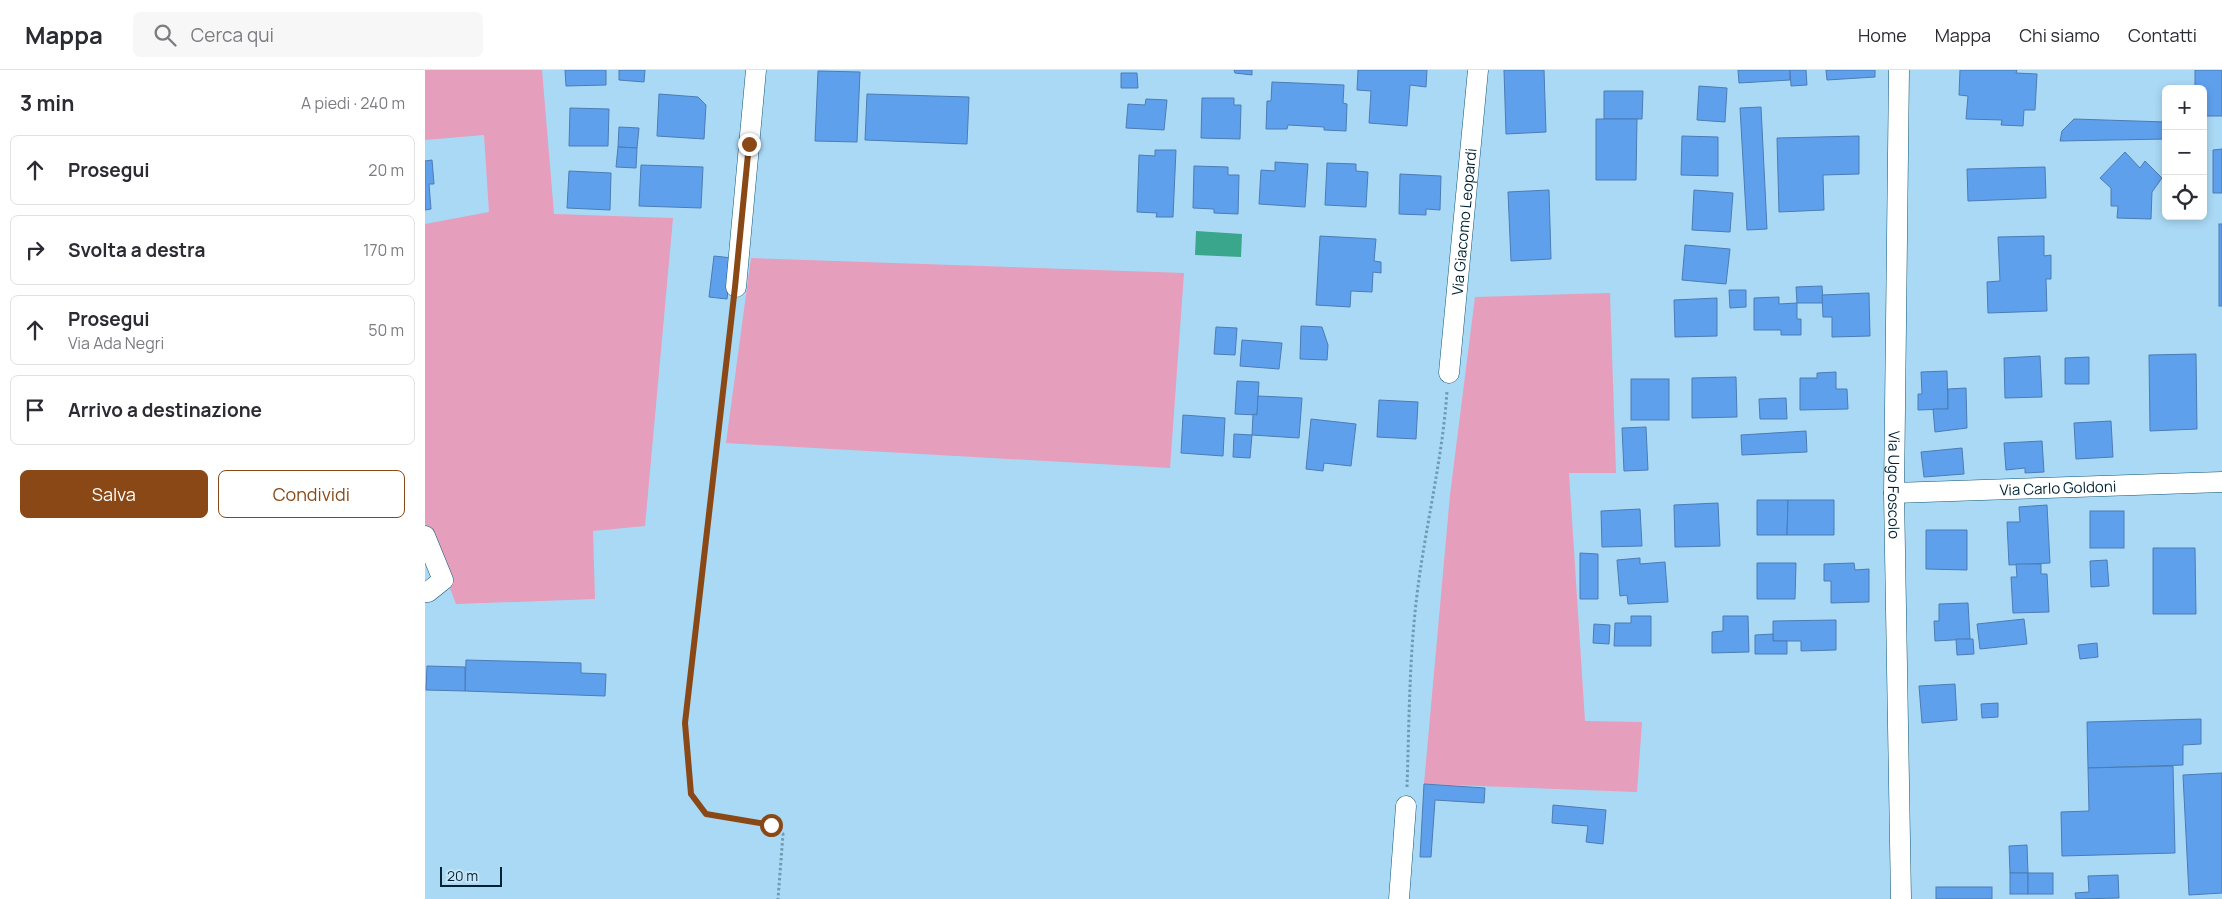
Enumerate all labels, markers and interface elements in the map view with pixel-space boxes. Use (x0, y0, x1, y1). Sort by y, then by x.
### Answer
search box (133, 12, 483, 57)
text: Mappa (25, 18, 103, 51)
icon: search (151, 21, 179, 49)
text: Cerca qui (191, 22, 274, 48)
text: Home (1858, 23, 1907, 47)
text: Mappa (1935, 23, 1991, 47)
text: Chi siamo (2019, 23, 2100, 47)
text: Contatti (2128, 23, 2197, 47)
map controls (2162, 85, 2207, 220)
button: + (2162, 85, 2207, 130)
text: 3 min (20, 89, 74, 117)
text: A piedi · 240 m (301, 92, 405, 114)
button: − (2162, 130, 2207, 175)
route end (738, 133, 761, 156)
street label: Via Giacomo Leopardi (1446, 147, 1481, 296)
icon: ahead (21, 156, 49, 184)
text: Prosegui (68, 157, 150, 183)
text: 20 m (368, 159, 404, 181)
button: locate (2162, 175, 2207, 220)
icon: right (21, 236, 49, 264)
text: Svolta a destra (68, 237, 205, 263)
text: 170 m (363, 239, 404, 261)
text: Prosegui (68, 306, 150, 332)
icon: ahead (21, 316, 49, 344)
text: 50 m (368, 319, 404, 341)
text: Via Ada Negri (68, 332, 164, 354)
icon: arrive (21, 396, 49, 424)
text: Arrivo a destinazione (68, 397, 262, 423)
street label: Via Ugo Foscolo (1883, 431, 1905, 539)
button: Salva (20, 470, 208, 518)
button: Condividi (218, 470, 405, 518)
street label: Via Carlo Goldoni (1999, 475, 2117, 500)
route start (760, 814, 783, 837)
scale bar (440, 864, 503, 887)
text: 20 m (447, 866, 478, 885)

